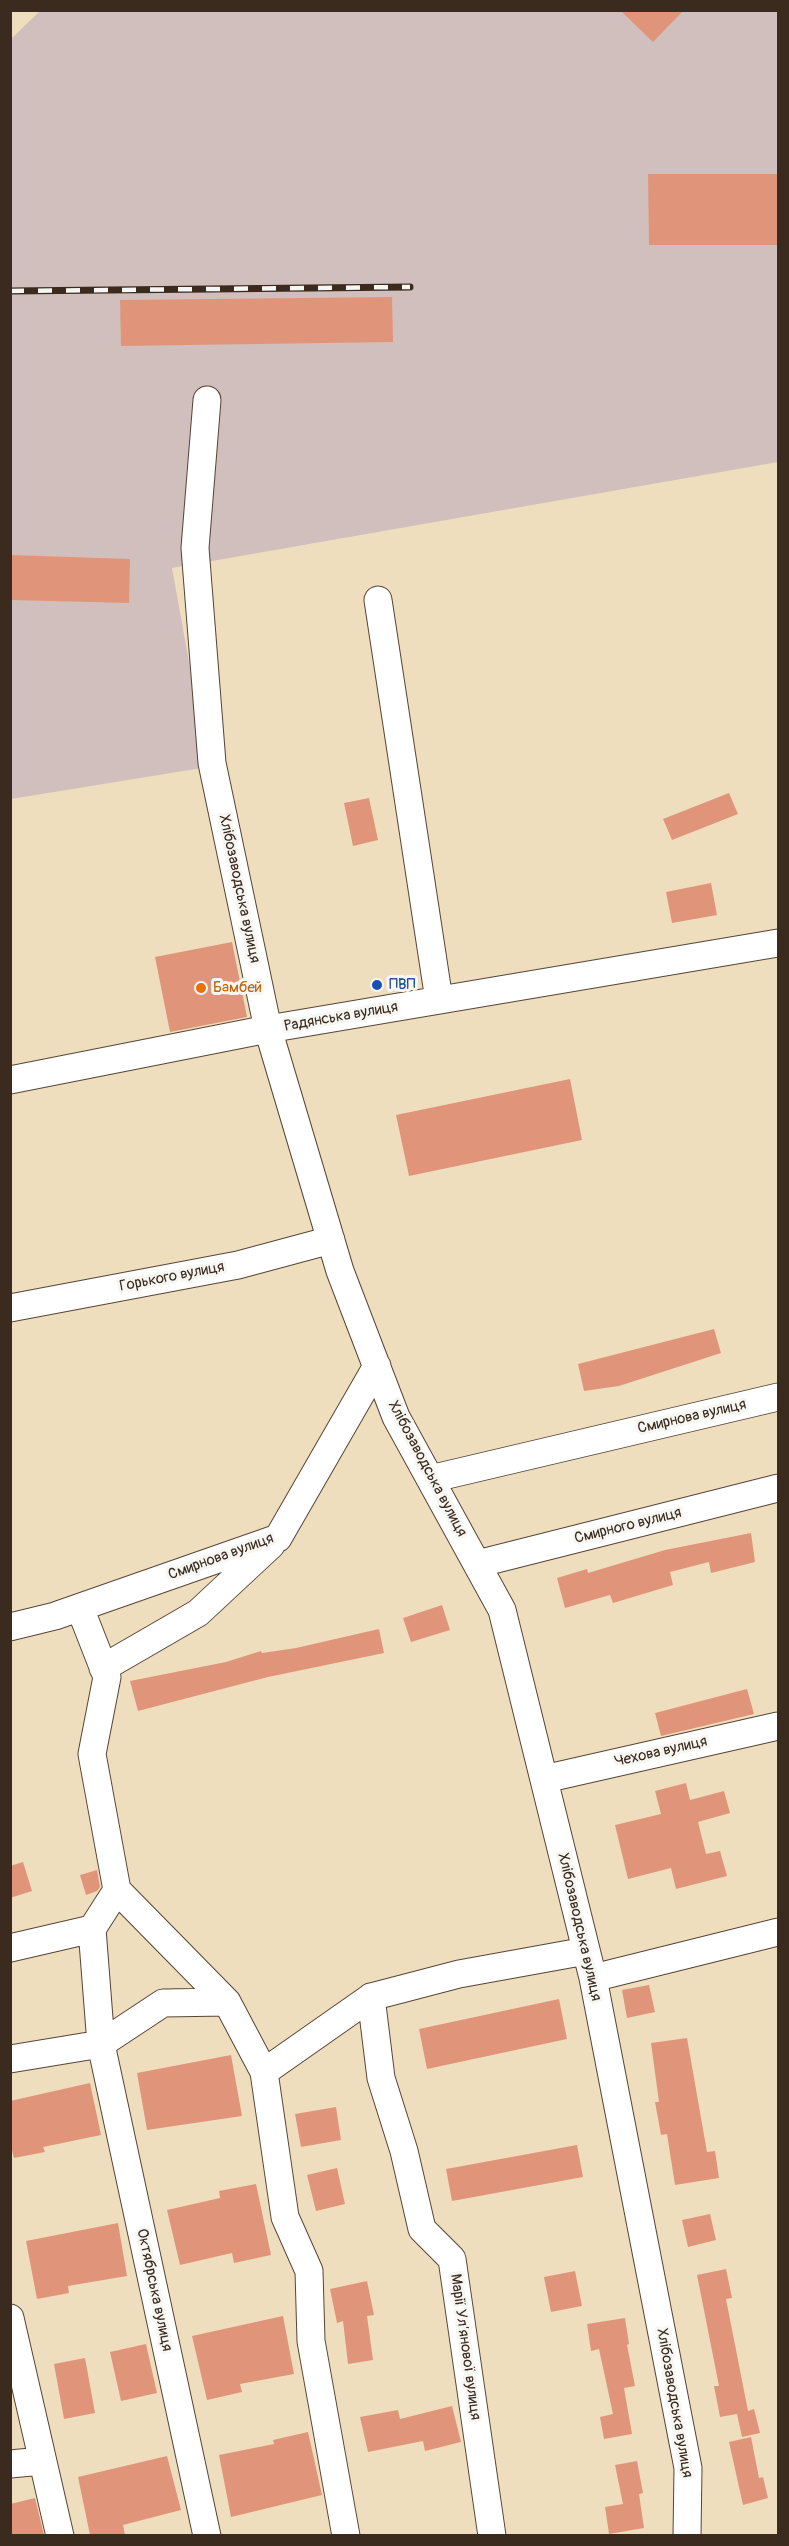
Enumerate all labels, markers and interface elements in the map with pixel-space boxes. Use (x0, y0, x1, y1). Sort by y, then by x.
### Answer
street label: Хлібозаводська вулиця (214, 813, 264, 965)
place label: ПВП (389, 976, 415, 994)
marker: ПВП (370, 978, 384, 992)
place label: Бамбей (213, 979, 262, 997)
marker: Бамбей (194, 981, 208, 995)
street label: Радянська вулиця (283, 998, 399, 1036)
street label: Горького вулиця (118, 1258, 226, 1296)
street label: Смирнова вулиця (636, 1396, 748, 1438)
street label: Хлібозаводська вулиця (384, 1398, 470, 1540)
street label: Смирного вулиця (573, 1504, 683, 1548)
street label: Смирнова вулиця (166, 1530, 276, 1584)
street label: Чехова вулиця (613, 1733, 709, 1771)
street label: Хлібозаводська вулиця (553, 1851, 605, 2003)
street label: Октябрська вулиця (132, 2227, 176, 2353)
street label: Марії Улʼянової вулиця (446, 2273, 484, 2421)
street label: Хлібозаводська вулиця (652, 2327, 696, 2479)

